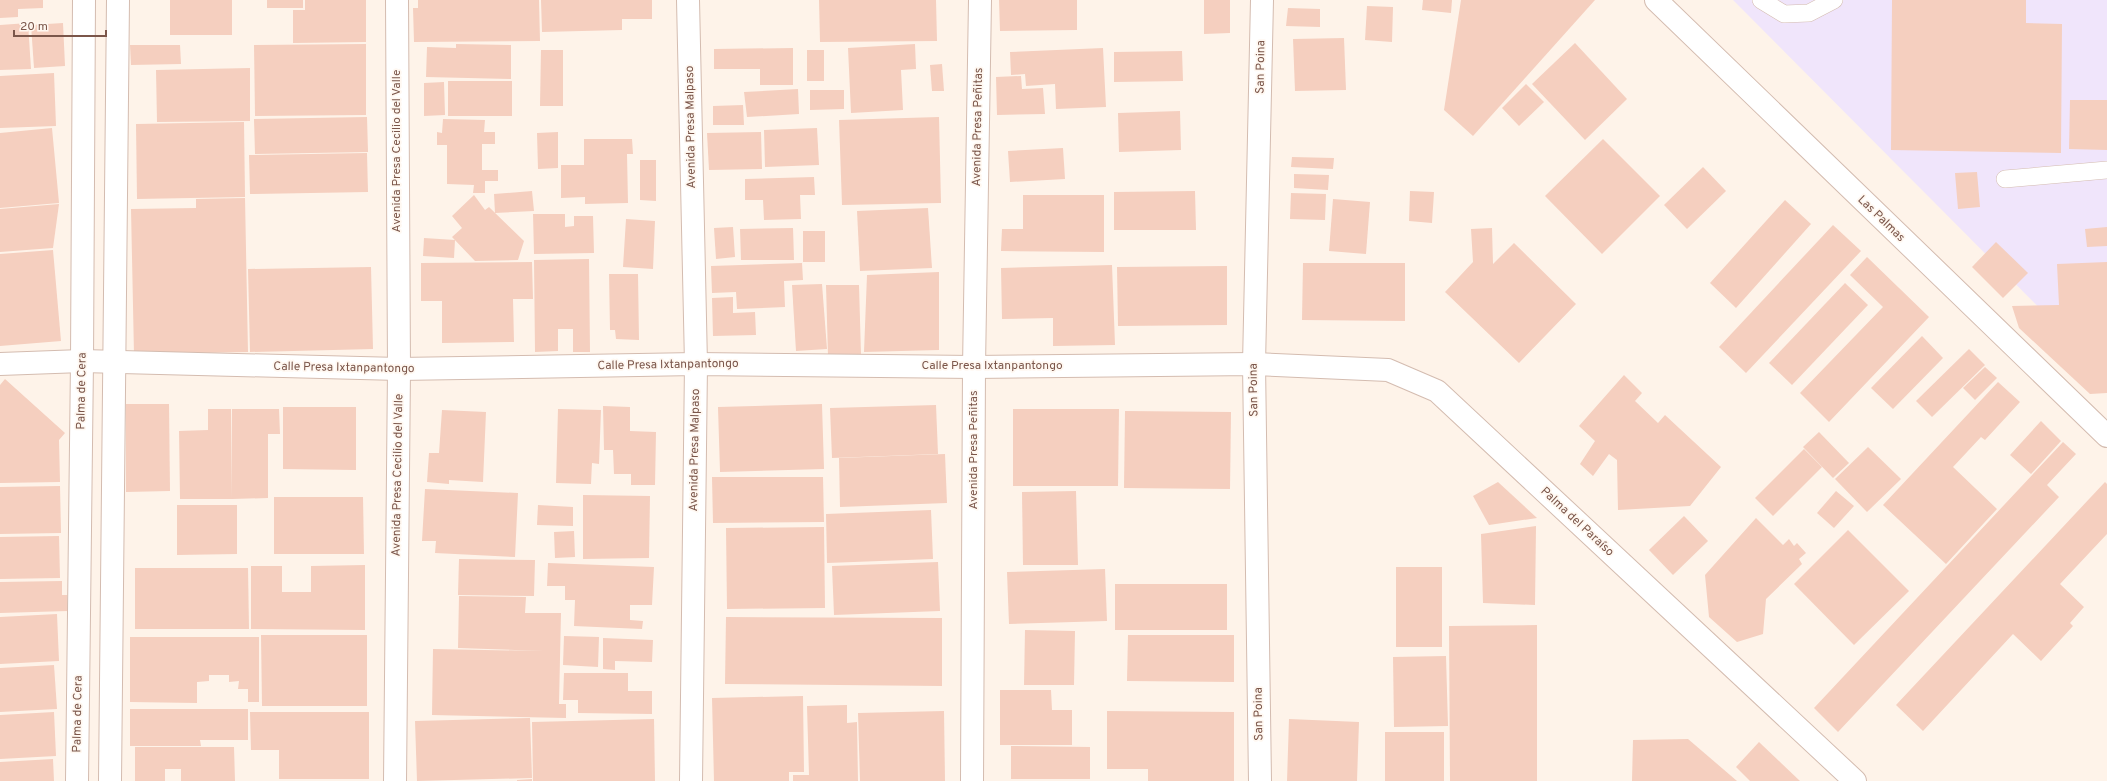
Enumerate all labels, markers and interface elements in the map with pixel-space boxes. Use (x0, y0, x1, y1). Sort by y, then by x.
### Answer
scale bar (14, 12, 106, 38)
text: 20 m (20, 19, 48, 35)
street label: San Poina (1253, 40, 1269, 94)
street label: Avenida Presa Malpaso (682, 65, 700, 189)
street label: Avenida Presa Peñitas (969, 67, 987, 187)
street label: Avenida Presa Cecilio del Valle (389, 70, 405, 232)
street label: Las Palmas (1854, 192, 1908, 246)
street label: Palma de Cera (73, 352, 91, 430)
street label: Calle Presa Ixtanpantongo (597, 356, 739, 374)
street label: Calle Presa Ixtanpantongo (921, 358, 1063, 374)
street label: Calle Presa Ixtanpantongo (273, 359, 415, 377)
street label: San Poina (1246, 363, 1262, 417)
street label: Avenida Presa Malpaso (686, 388, 704, 512)
street label: Avenida Presa Peñitas (966, 390, 982, 510)
street label: Avenida Presa Cecilio del Valle (389, 393, 407, 557)
street label: Palma del Paraíso (1537, 484, 1617, 560)
street label: Palma de Cera (69, 675, 87, 753)
street label: San Poina (1251, 687, 1267, 741)

